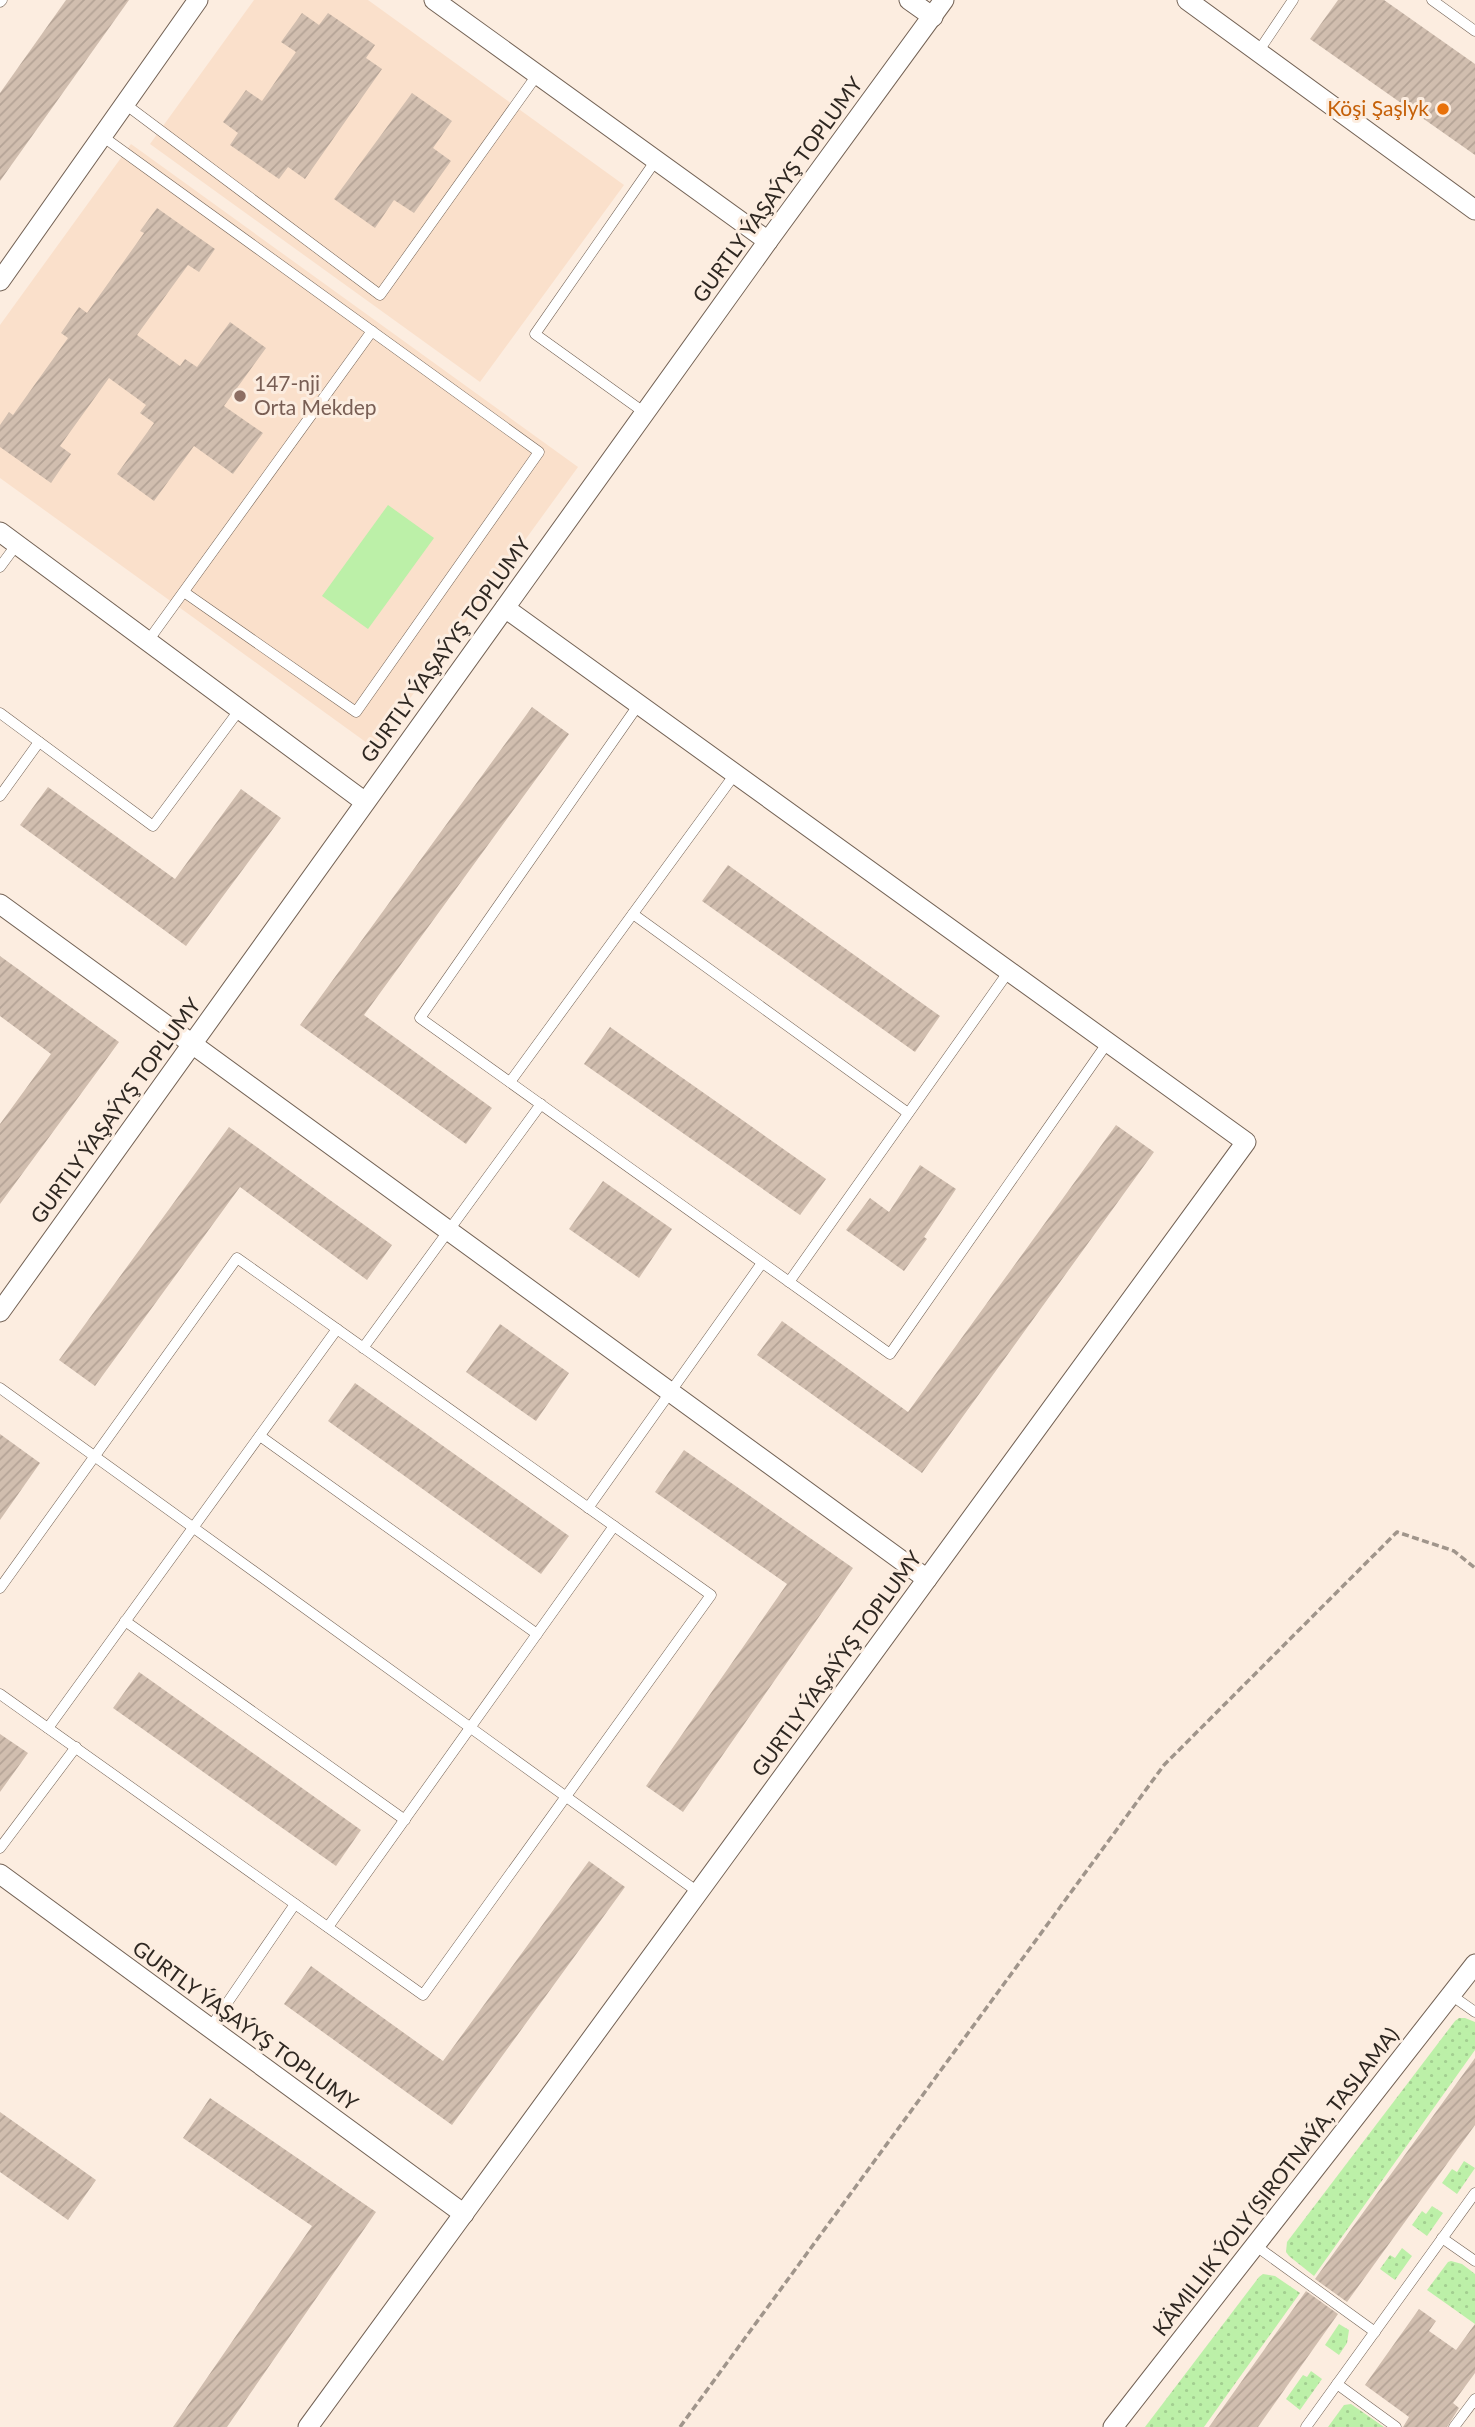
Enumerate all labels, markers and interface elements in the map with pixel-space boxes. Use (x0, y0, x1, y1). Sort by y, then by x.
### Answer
street label: GURTLY ÝAŞAÝYŞ TOPLUMY (687, 71, 868, 307)
place label: Köşi Şaşlyk (1327, 95, 1429, 120)
marker: Köşi Şaşlyk (1435, 101, 1451, 117)
place label: 147-nji Orta Mekdep (254, 370, 377, 419)
marker: 147-nji Orta Mekdep (232, 388, 248, 404)
street label: GURTLY ÝAŞAÝYŞ TOPLUMY (355, 531, 536, 767)
street label: GURTLY ÝAŞAÝYŞ TOPLUMY (25, 992, 206, 1228)
street label: GURTLY ÝAŞAÝYŞ TOPLUMY (746, 1545, 927, 1781)
street label: GURTLY ÝAŞAÝYŞ TOPLUMY (128, 1935, 364, 2116)
street label: KÄMILLIK ÝOLY (SIROTNAÝA, TASLAMA) (1147, 2022, 1403, 2340)

